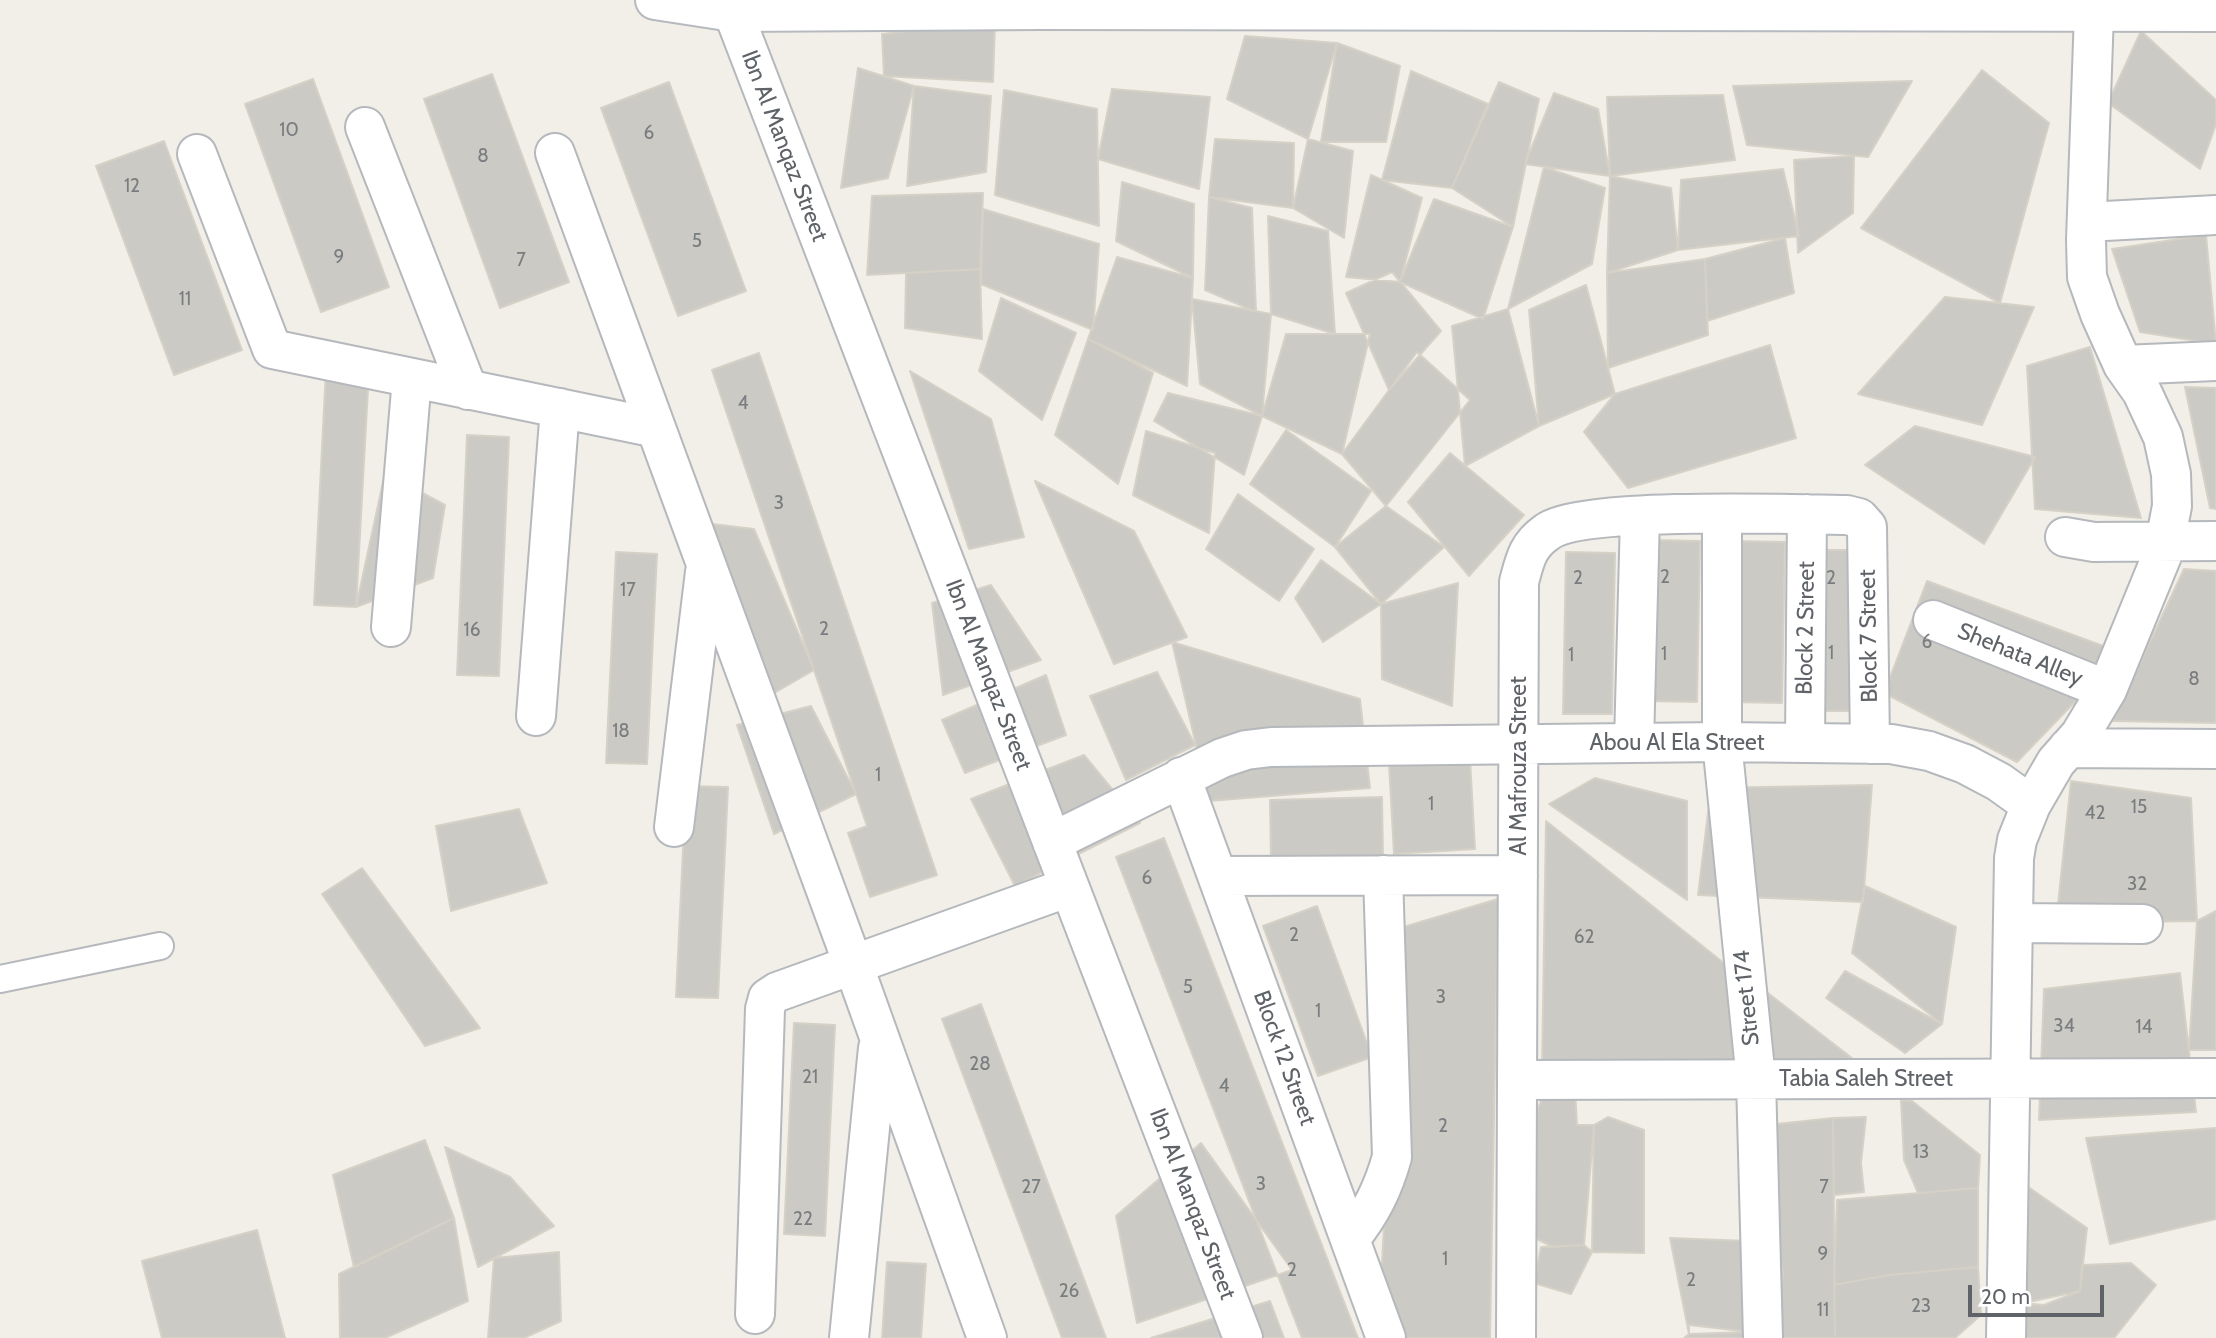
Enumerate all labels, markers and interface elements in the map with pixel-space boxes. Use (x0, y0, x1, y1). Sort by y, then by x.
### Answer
street label: Ibn Al Manqaz Street (735, 47, 833, 245)
house number: 10 (279, 119, 299, 141)
house number: 6 (644, 122, 654, 144)
house number: 8 (477, 145, 489, 167)
house number: 12 (124, 175, 140, 197)
house number: 5 (692, 230, 702, 252)
house number: 9 (334, 246, 344, 268)
house number: 7 (516, 249, 526, 271)
house number: 11 (179, 288, 191, 310)
house number: 4 (738, 392, 748, 414)
house number: 3 (774, 492, 784, 514)
street label: Block 2 Street (1791, 561, 1821, 695)
house number: 2 (1660, 566, 1670, 588)
house number: 2 (1573, 567, 1583, 589)
house number: 2 (1826, 567, 1836, 589)
street label: Block 7 Street (1854, 569, 1884, 703)
street label: Ibn Al Manqaz Street (939, 576, 1037, 774)
house number: 17 (620, 579, 636, 601)
street label: Shehata Alley (1953, 617, 2087, 693)
house number: 2 (819, 618, 829, 640)
house number: 16 (464, 619, 480, 641)
house number: 6 (1922, 631, 1932, 653)
house number: 1 (1828, 642, 1834, 664)
house number: 1 (1661, 643, 1667, 665)
house number: 1 (1568, 644, 1574, 666)
house number: 8 (2188, 668, 2200, 690)
street label: Al Mafrouza Street (1505, 676, 1533, 856)
house number: 18 (612, 720, 630, 742)
street label: Abou Al Ela Street (1590, 729, 1764, 757)
house number: 1 (875, 764, 881, 786)
house number: 1 (1428, 793, 1434, 815)
house number: 15 (2131, 796, 2147, 818)
house number: 42 (2085, 802, 2105, 824)
house number: 6 (1142, 867, 1152, 889)
house number: 32 (2127, 873, 2147, 895)
house number: 2 (1289, 924, 1299, 946)
house number: 62 (1574, 926, 1594, 948)
street label: Street 174 (1728, 949, 1766, 1047)
house number: 5 (1183, 976, 1193, 998)
house number: 3 (1436, 986, 1446, 1008)
street label: Block 12 Street (1247, 987, 1321, 1129)
house number: 1 (1315, 1000, 1321, 1022)
house number: 34 (2053, 1015, 2075, 1037)
house number: 14 (2135, 1016, 2153, 1038)
house number: 28 (969, 1053, 991, 1075)
street label: Tabia Saleh Street (1779, 1065, 1953, 1093)
house number: 21 (802, 1066, 818, 1088)
house number: 4 (1219, 1075, 1229, 1097)
street label: Ibn Al Manqaz Street (1143, 1105, 1241, 1303)
house number: 2 (1438, 1115, 1448, 1137)
house number: 13 (1913, 1141, 1929, 1163)
house number: 3 (1256, 1173, 1266, 1195)
house number: 27 (1021, 1176, 1041, 1198)
house number: 7 (1819, 1176, 1829, 1198)
house number: 22 (793, 1208, 813, 1230)
house number: 9 (1818, 1243, 1828, 1265)
house number: 1 (1442, 1248, 1448, 1270)
house number: 2 (1287, 1259, 1297, 1281)
house number: 2 (1686, 1269, 1696, 1291)
scale bar (1971, 1272, 2108, 1316)
house number: 26 (1059, 1280, 1079, 1302)
text: 20 m (1981, 1284, 2030, 1309)
house number: 23 (1911, 1295, 1931, 1317)
house number: 11 (1817, 1299, 1829, 1321)

